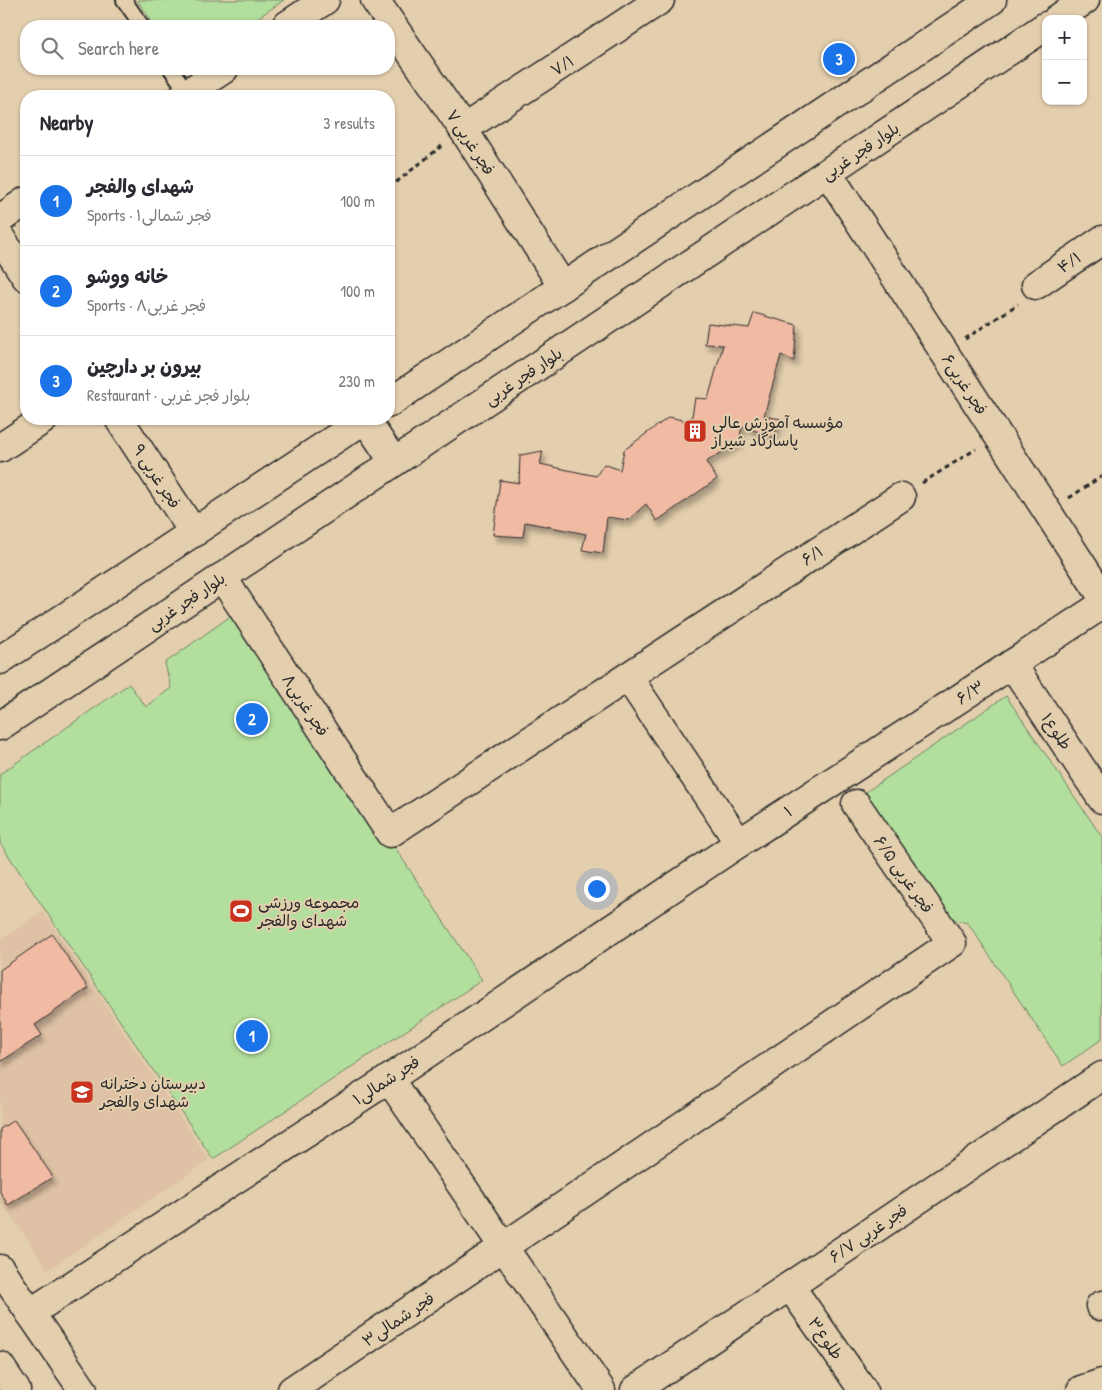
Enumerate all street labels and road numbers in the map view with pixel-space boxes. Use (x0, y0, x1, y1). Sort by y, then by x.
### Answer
street label: ۷/۱ (546, 49, 578, 81)
street label: ۷ فجر غربی (442, 105, 500, 179)
street label: بلوار فجر غربی (817, 117, 903, 185)
street label: ۴/۱ (1053, 246, 1085, 278)
street label: بلوار فجر غربی (480, 342, 566, 410)
street label: فجر غربی۶ (937, 349, 993, 419)
street label: ۹ فجر غربی (128, 440, 186, 512)
street label: ۶/۱ (797, 540, 827, 570)
street label: بلوار فجر غربی (143, 567, 229, 635)
street label: فجر غربی۸ (278, 670, 334, 740)
street label: ۶/۳ (952, 675, 988, 709)
street label: طلوع۱ (1036, 708, 1077, 754)
street label: ۱ (780, 800, 796, 822)
street label: ۶/۵ فجر غربی (869, 831, 939, 917)
street label: فجر شمالی۱ (348, 1050, 424, 1110)
street label: ۶/۷ فجر غربی (824, 1199, 912, 1267)
street label: فجر شمالی۳ (358, 1287, 438, 1351)
street label: طلوع۳ (803, 1312, 849, 1364)

